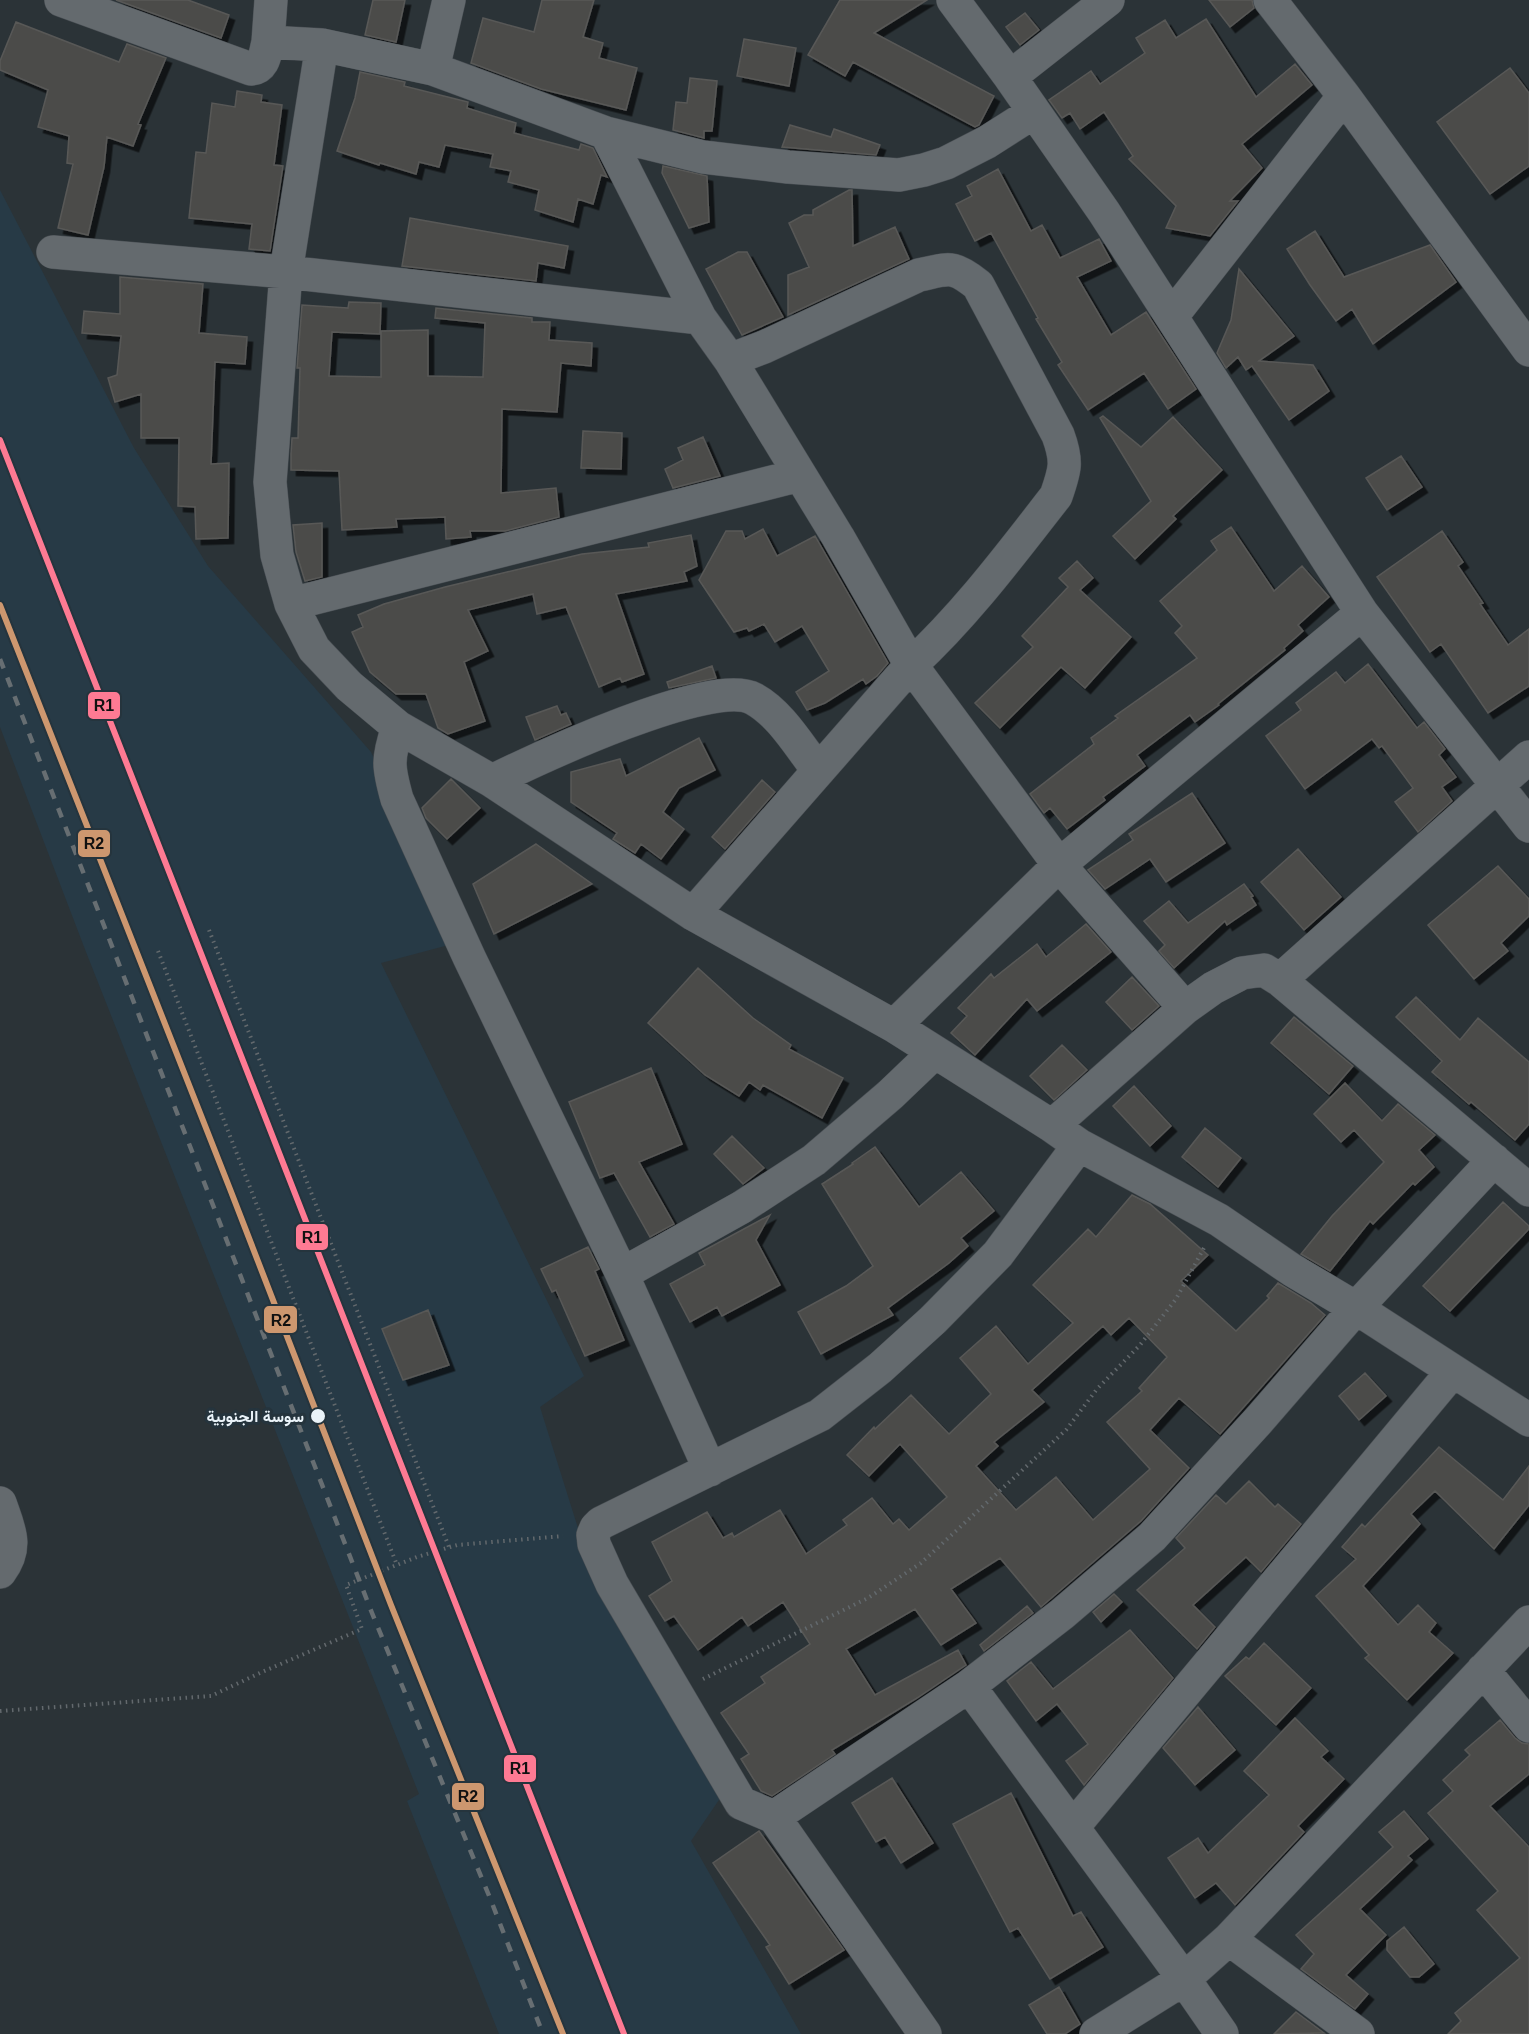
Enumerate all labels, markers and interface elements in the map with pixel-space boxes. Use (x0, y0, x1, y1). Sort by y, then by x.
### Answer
line badge: R1 (87, 691, 121, 720)
text: R1 (94, 697, 114, 714)
line badge: R2 (77, 829, 111, 858)
text: R2 (84, 835, 104, 852)
line badge: R1 (295, 1223, 329, 1251)
text: R1 (302, 1229, 322, 1246)
line badge: R2 (263, 1305, 298, 1334)
text: R2 (271, 1312, 291, 1329)
marker: سوسة الجنوبية (309, 1407, 327, 1425)
place label: سوسة الجنوبية (207, 1408, 304, 1427)
line badge: R1 (503, 1754, 537, 1783)
text: R1 (510, 1760, 530, 1777)
line badge: R2 (451, 1782, 485, 1811)
text: R2 (458, 1788, 478, 1805)

